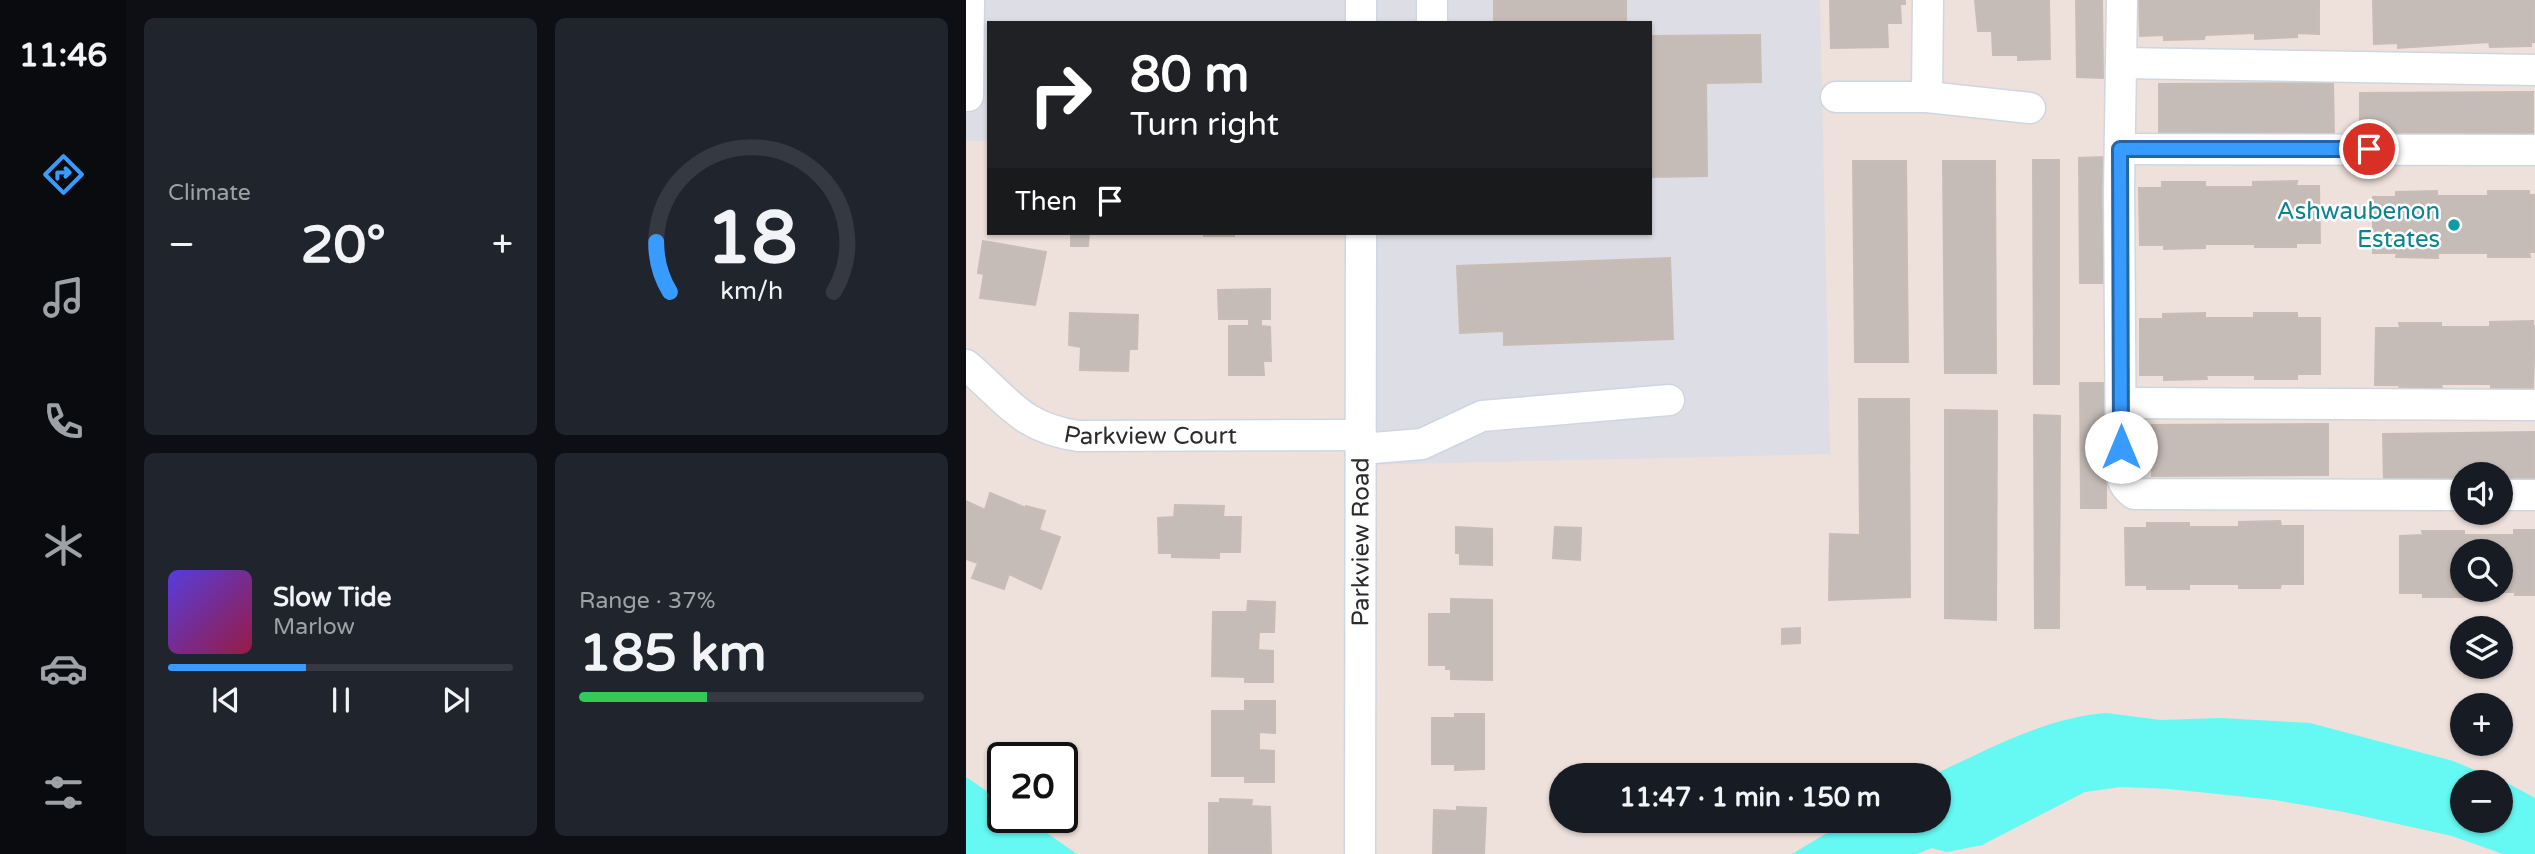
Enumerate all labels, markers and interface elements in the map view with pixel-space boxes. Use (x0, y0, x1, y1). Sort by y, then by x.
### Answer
text: 11:46 (19, 37, 107, 75)
text: 80 m (1130, 46, 1249, 105)
icon: right (1015, 49, 1106, 140)
text: Turn right (1130, 106, 1279, 144)
pin (2339, 119, 2399, 179)
icon: arrive (2350, 130, 2388, 168)
icon: directions (39, 150, 88, 199)
text: Climate (168, 179, 251, 207)
icon: arrive (1091, 182, 1129, 220)
text: Then (1015, 186, 1077, 217)
text: 18 (706, 196, 797, 284)
place label: Ashwaubenon Estates (2277, 197, 2440, 254)
text: 20° (301, 214, 386, 277)
marker: Ashwaubenon Estates (2446, 217, 2462, 233)
text: − (168, 222, 195, 268)
text: + (492, 222, 513, 268)
icon: music (39, 273, 88, 322)
text: km/h (720, 276, 783, 306)
icon: phone (39, 397, 88, 446)
position arrow (2084, 410, 2158, 484)
street label: Parkview Court (1062, 420, 1237, 451)
street label: Parkview Road (1346, 457, 1376, 627)
map controls (2450, 462, 2513, 833)
button: sound (2450, 462, 2513, 525)
icon: climate (39, 521, 88, 570)
button: search (2450, 539, 2513, 602)
text: Slow Tide (273, 582, 391, 613)
text: Range · 37% (579, 587, 715, 615)
text: Marlow (273, 613, 355, 641)
button: layers (2450, 616, 2513, 679)
text: 185 km (579, 622, 767, 685)
icon: car (39, 644, 88, 693)
icon: previous (207, 681, 245, 719)
icon: pause (322, 681, 360, 719)
icon: next (437, 681, 475, 719)
button: + (2450, 693, 2513, 756)
speed limit sign: 20 (987, 742, 1078, 833)
icon: filters (39, 768, 88, 817)
button: − (2450, 770, 2513, 833)
text: 11:47 · 1 min · 150 m (1619, 782, 1881, 813)

